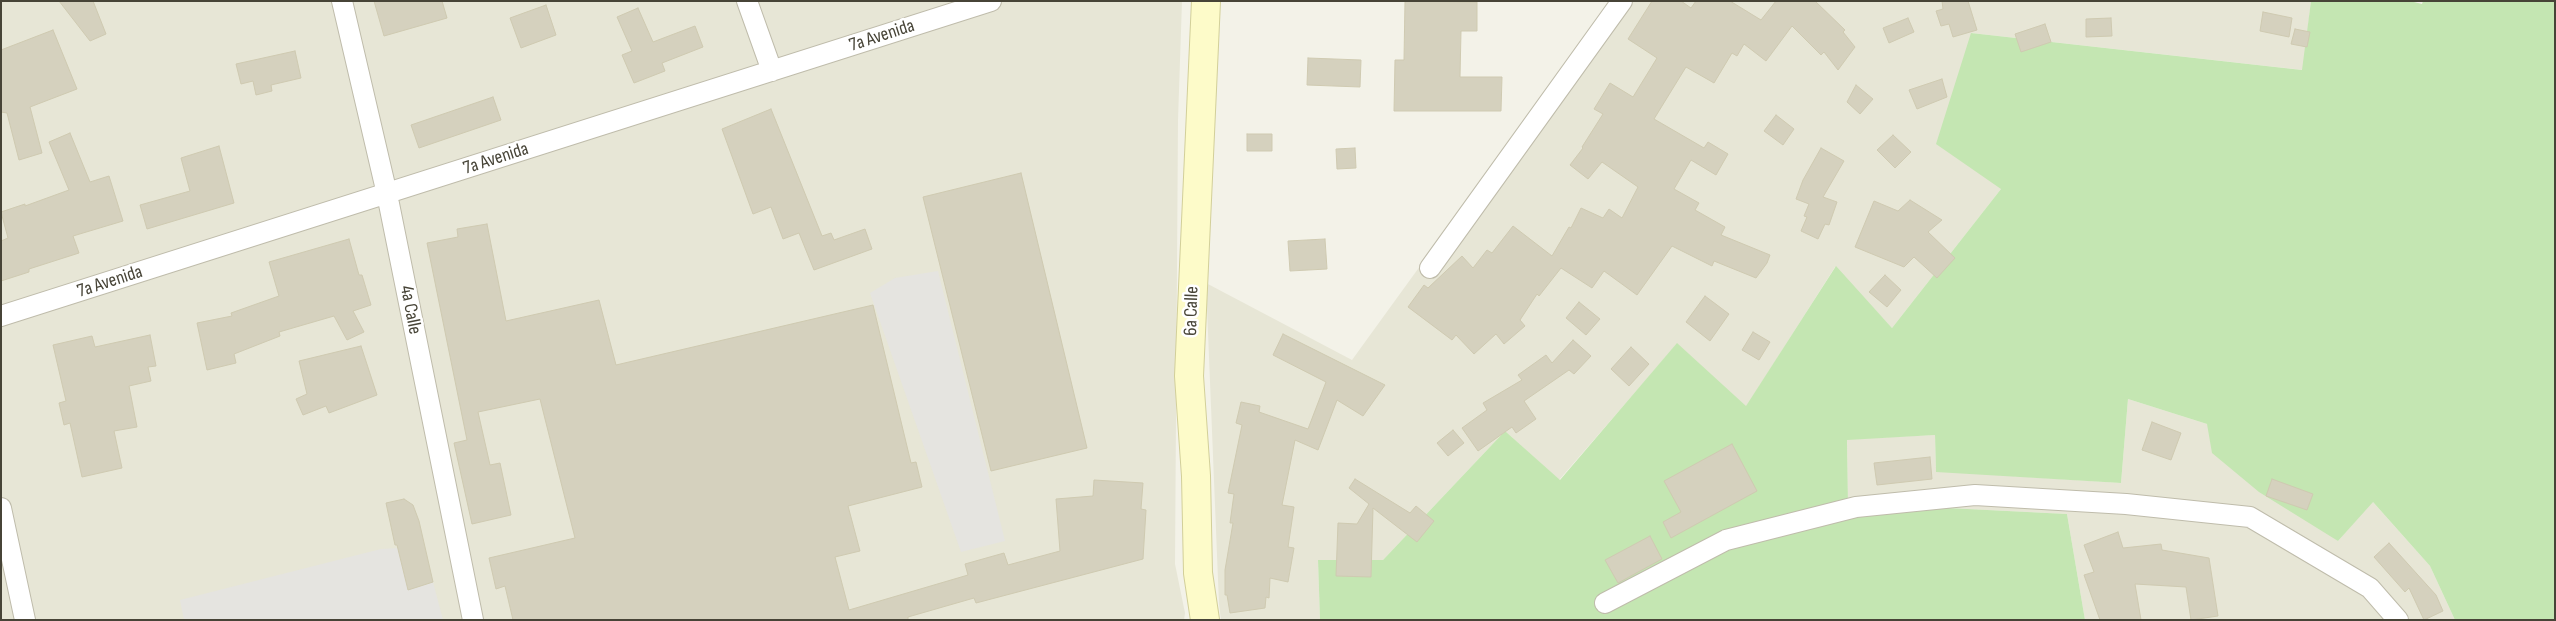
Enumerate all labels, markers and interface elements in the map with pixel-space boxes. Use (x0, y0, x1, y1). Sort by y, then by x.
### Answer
street label: 7a Avenida (846, 15, 918, 57)
street label: 7a Avenida (460, 138, 532, 180)
street label: 7a Avenida (74, 261, 146, 303)
street label: 4a Calle (394, 284, 426, 336)
street label: 6a Calle (1180, 286, 1204, 336)

